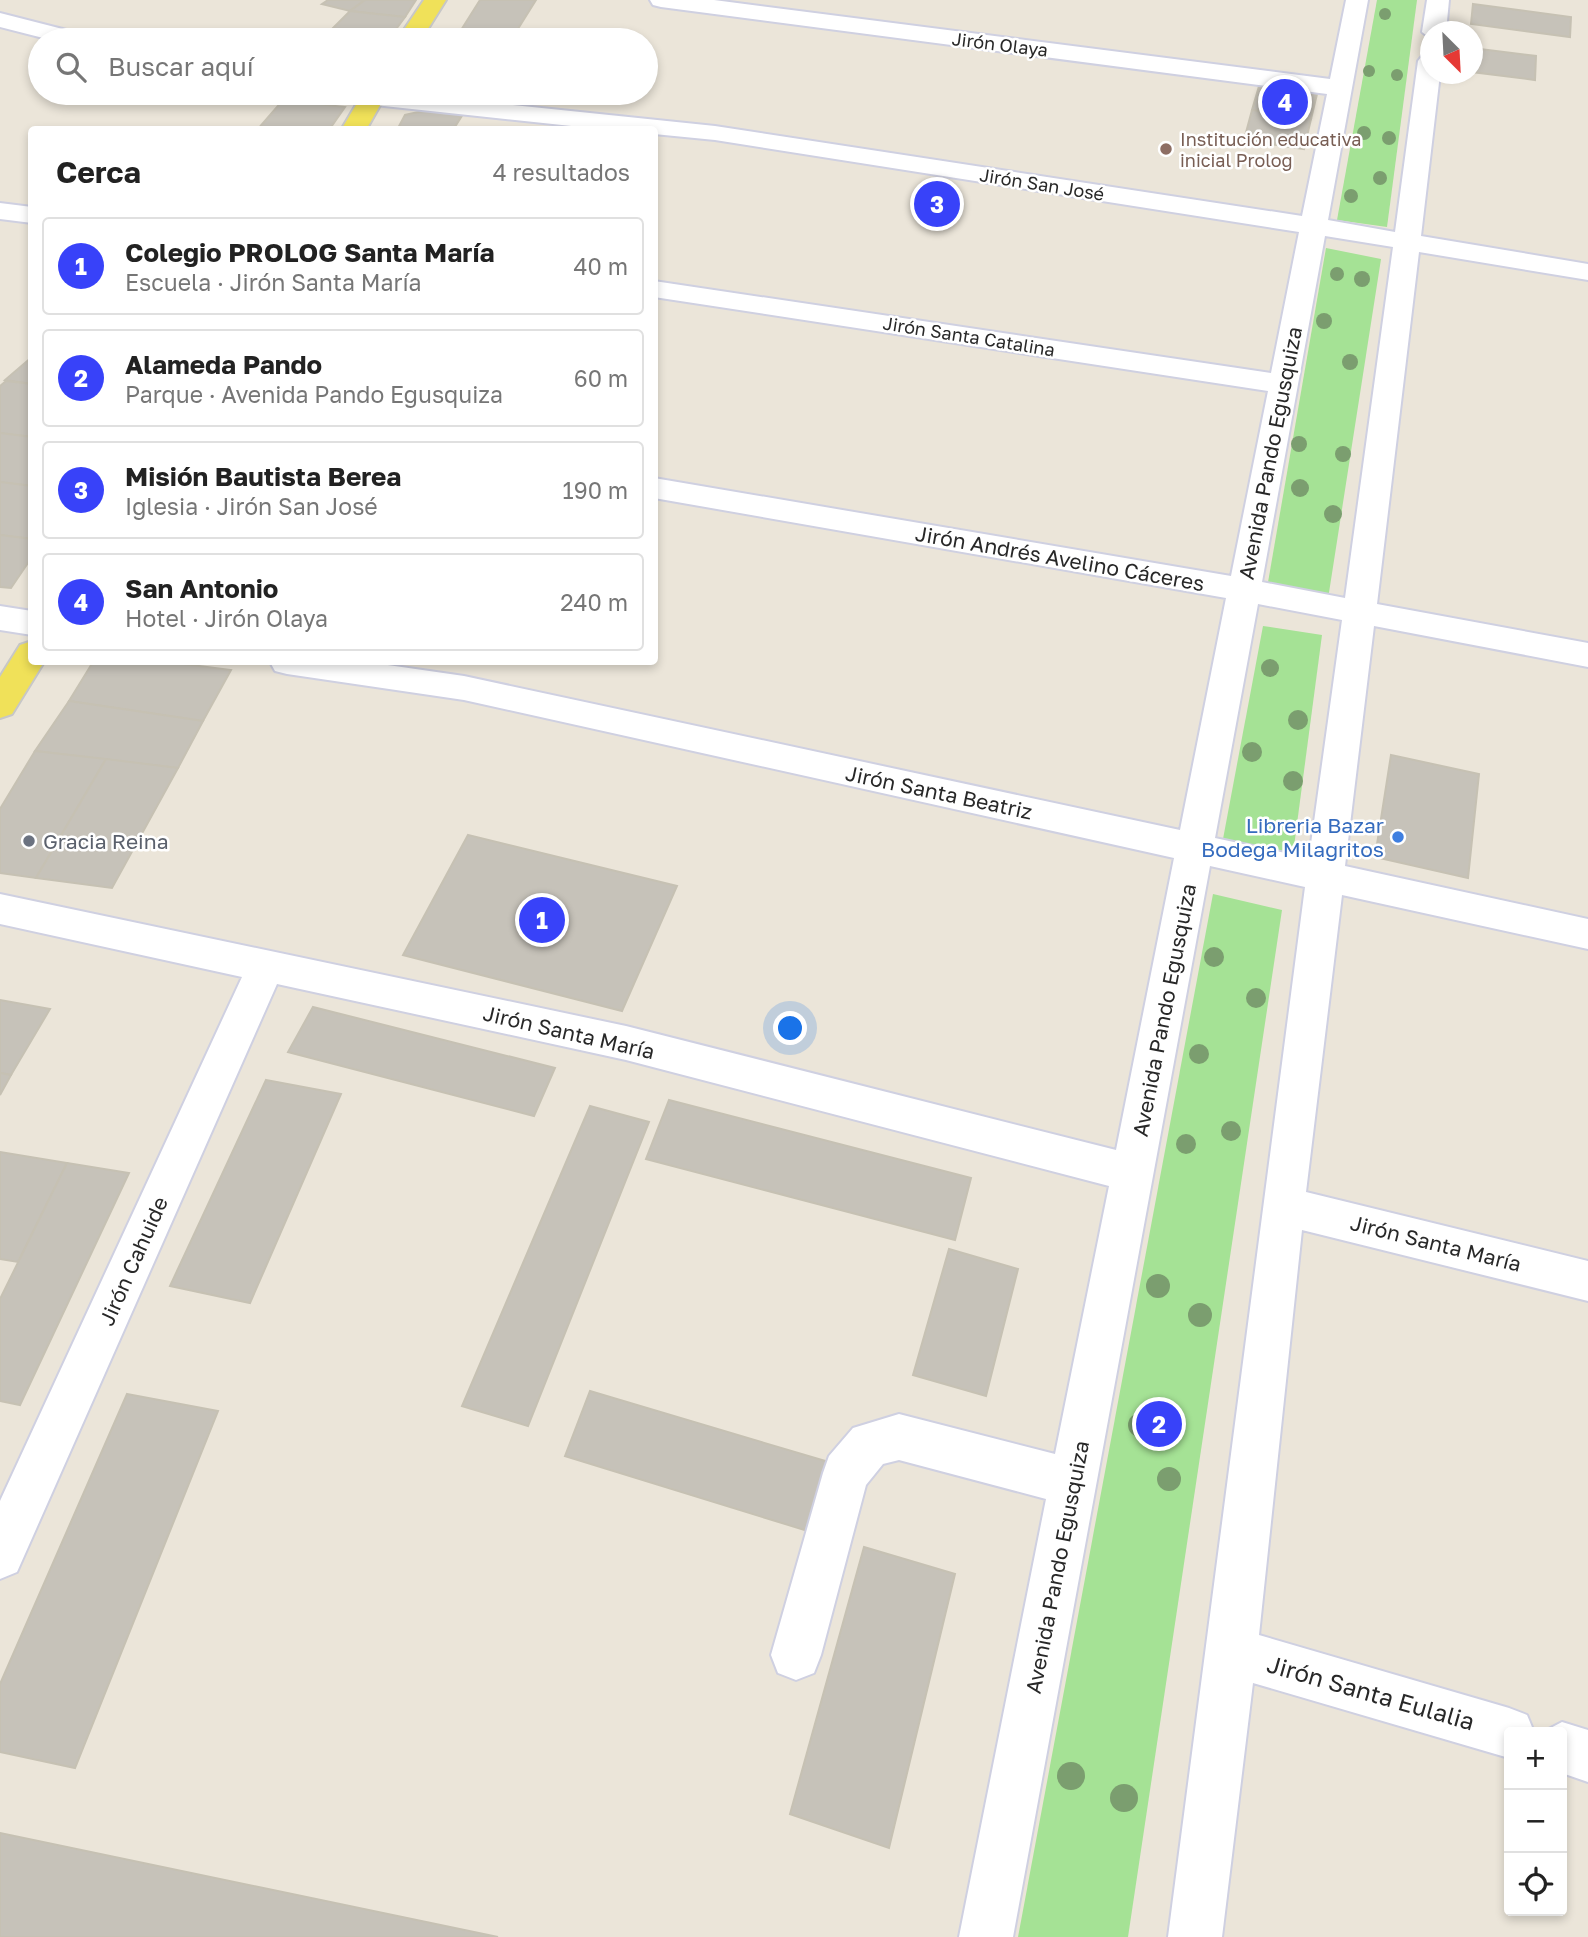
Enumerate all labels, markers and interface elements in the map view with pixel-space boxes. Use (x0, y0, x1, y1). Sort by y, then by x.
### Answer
north arrow (1420, 21, 1483, 84)
street label: Jirón Olaya (951, 27, 1049, 61)
search box (28, 28, 658, 105)
icon: search (52, 48, 90, 86)
text: Buscar aquí (108, 51, 254, 82)
pin: 4 (1262, 76, 1308, 128)
place label: Institución educativa inicial Prolog (1180, 128, 1361, 171)
marker: Institución educativa inicial Prolog (1158, 141, 1174, 157)
text: Cerca (56, 154, 141, 190)
text: 4 resultados (493, 158, 630, 186)
street label: Jirón San José (978, 163, 1106, 205)
pin: 3 (914, 178, 960, 230)
text: Colegio PROLOG Santa María (125, 237, 495, 268)
text: 1 (75, 252, 87, 280)
text: 40 m (574, 252, 628, 280)
text: Escuela · Jirón Santa María (125, 268, 422, 296)
street label: Jirón Santa Catalina (881, 312, 1057, 360)
street label: Avenida Pando Egusquiza (1233, 324, 1307, 582)
text: Alameda Pando (125, 349, 322, 380)
text: 2 (74, 364, 88, 392)
text: 60 m (574, 364, 628, 392)
text: Parque · Avenida Pando Egusquiza (125, 380, 503, 408)
text: Misión Bautista Berea (125, 461, 401, 492)
text: 3 (74, 476, 88, 504)
text: 190 m (563, 476, 628, 504)
text: Iglesia · Jirón San José (125, 492, 378, 520)
street label: Jirón Andrés Avelino Cáceres (913, 520, 1207, 596)
text: San Antonio (125, 573, 278, 604)
text: 4 (74, 588, 88, 616)
text: 240 m (560, 588, 628, 616)
text: Hotel · Jirón Olaya (125, 604, 328, 632)
street label: Jirón Santa Beatriz (843, 759, 1035, 825)
place label: Libreria Bazar Bodega Milagritos (1201, 812, 1384, 862)
place label: Gracia Reina (43, 828, 169, 854)
marker: Libreria Bazar Bodega Milagritos (1390, 829, 1406, 845)
marker: Gracia Reina (21, 833, 37, 849)
street label: Avenida Pando Egusquiza (1127, 881, 1201, 1139)
pin: 1 (519, 894, 565, 946)
street label: Jirón Santa María (481, 1000, 657, 1064)
your location (773, 1011, 807, 1045)
street label: Jirón Cahuide (93, 1192, 173, 1330)
street label: Jirón Santa María (1348, 1209, 1524, 1277)
pin: 2 (1136, 1398, 1182, 1450)
street label: Avenida Pando Egusquiza (1020, 1438, 1094, 1696)
street label: Jirón Santa Eulalia (1264, 1648, 1478, 1736)
map controls (1504, 1727, 1567, 1916)
button: + (1504, 1727, 1567, 1790)
button: − (1504, 1790, 1567, 1853)
button: locate (1504, 1853, 1567, 1916)

